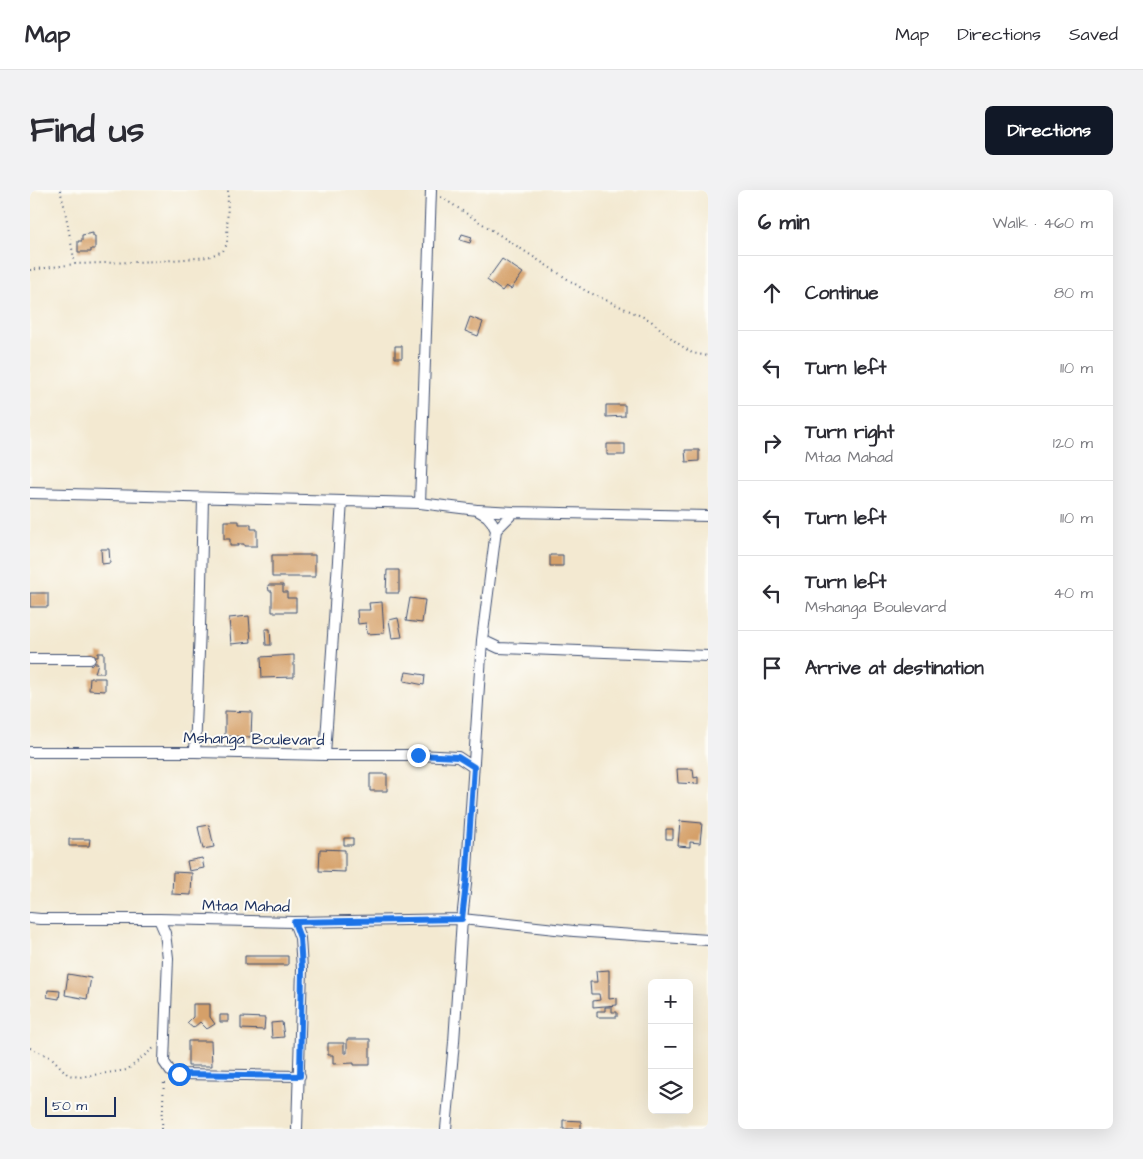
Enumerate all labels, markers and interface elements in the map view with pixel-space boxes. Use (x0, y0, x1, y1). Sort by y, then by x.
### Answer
text: Map (25, 18, 70, 52)
text: Map (895, 22, 929, 47)
text: Directions (957, 22, 1041, 47)
text: Saved (1069, 22, 1118, 47)
text: Find us (30, 106, 144, 155)
button: Directions (985, 106, 1113, 155)
text: 6 min (758, 208, 810, 237)
text: Walk · 460 m (993, 212, 1093, 234)
icon: ahead (758, 279, 786, 307)
text: Continue (805, 280, 879, 307)
text: 80 m (1054, 282, 1093, 304)
icon: left (758, 354, 786, 382)
text: Turn left (805, 355, 886, 382)
text: 110 m (1060, 357, 1093, 379)
text: Turn right (805, 419, 894, 446)
icon: right (758, 429, 786, 457)
text: 120 m (1053, 432, 1093, 454)
text: Mtaa Mahad (805, 446, 893, 468)
icon: left (758, 504, 786, 532)
text: Turn left (805, 505, 886, 532)
text: 110 m (1060, 507, 1093, 529)
text: Turn left (805, 569, 886, 596)
icon: left (758, 579, 786, 607)
text: 40 m (1053, 582, 1093, 604)
text: Mshanga Boulevard (805, 596, 946, 618)
icon: arrive (758, 654, 786, 682)
text: Arrive at destination (805, 655, 984, 682)
street label: Mshanga Boulevard (183, 727, 325, 752)
route end (407, 744, 430, 767)
street label: Mtaa Mahad (202, 894, 290, 918)
map controls (648, 979, 693, 1114)
button: + (648, 979, 693, 1024)
button: − (648, 1024, 693, 1069)
route start (168, 1063, 191, 1086)
button: layers (648, 1069, 693, 1114)
scale bar (45, 1094, 116, 1117)
text: 50 m (52, 1096, 87, 1116)

